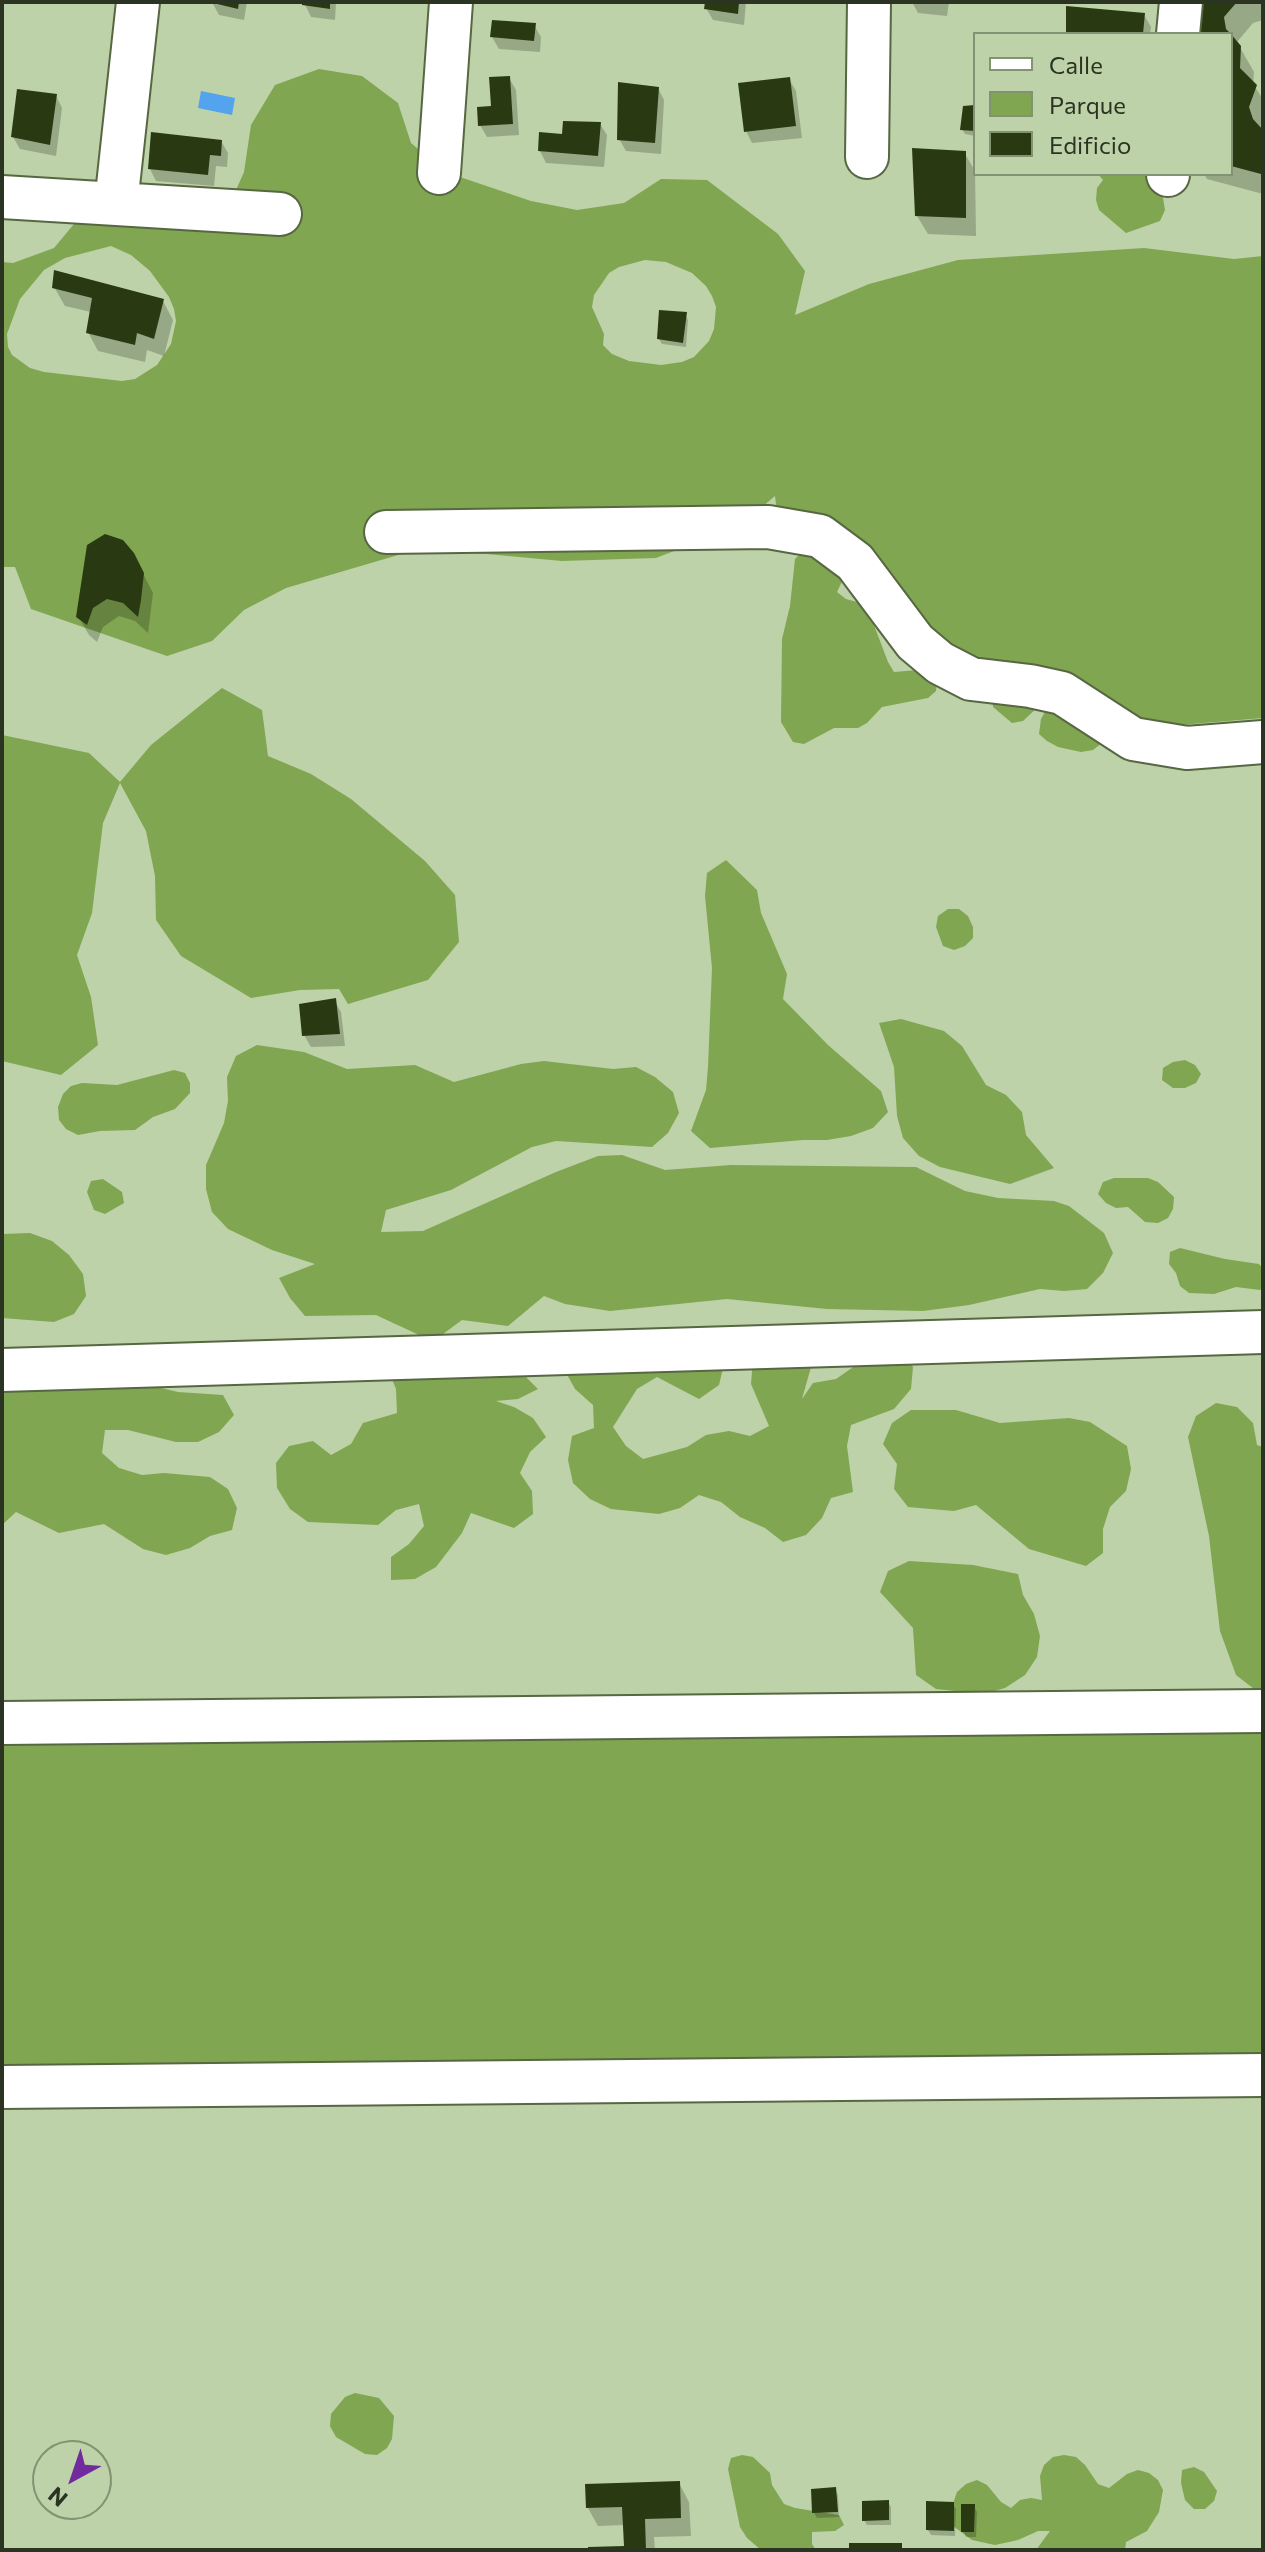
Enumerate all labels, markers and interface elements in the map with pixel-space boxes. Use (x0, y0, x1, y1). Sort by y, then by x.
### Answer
legend (973, 32, 1233, 176)
text: Calle (1049, 50, 1103, 79)
text: Parque (1049, 90, 1126, 119)
text: Edificio (1049, 130, 1131, 159)
north arrow (32, 2440, 112, 2520)
text: N (43, 2482, 73, 2513)

